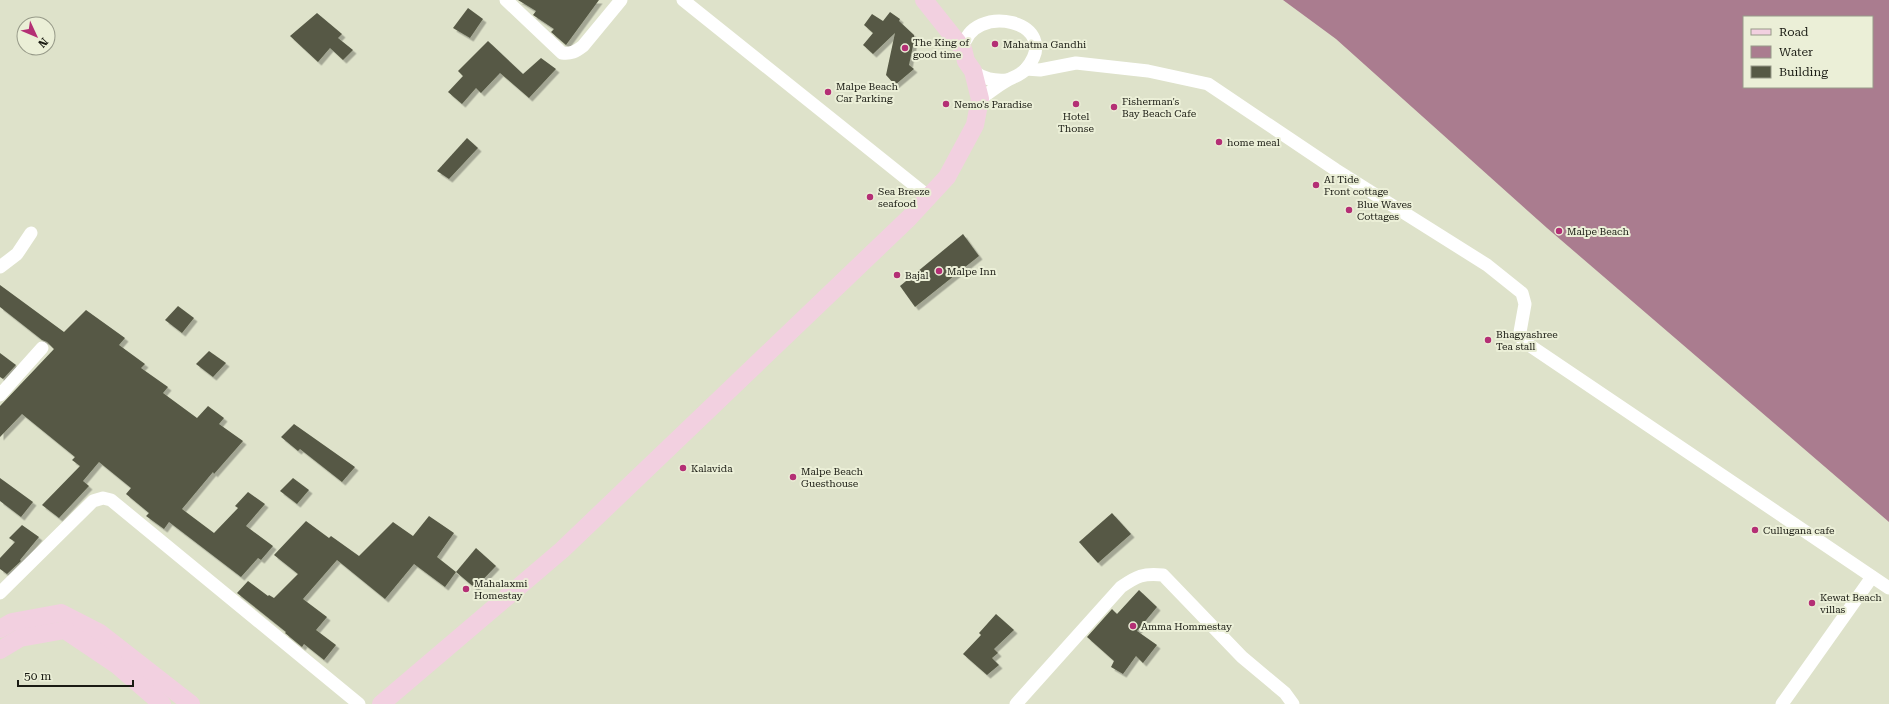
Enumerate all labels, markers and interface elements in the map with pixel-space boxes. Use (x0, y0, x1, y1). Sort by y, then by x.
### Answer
north arrow (16, 16, 56, 56)
legend (1743, 16, 1873, 88)
text: Road (1779, 25, 1809, 39)
text: N (35, 35, 50, 51)
place label: The King of good time (913, 37, 970, 60)
marker: Mahatma Gandhi (990, 39, 1000, 49)
place label: Mahatma Gandhi (1003, 39, 1086, 50)
marker: The King of good time (900, 43, 910, 53)
text: Water (1779, 45, 1813, 59)
text: Building (1779, 65, 1828, 79)
place label: Malpe Beach Car Parking (836, 81, 899, 104)
marker: Malpe Beach Car Parking (823, 87, 833, 97)
place label: Fisherman's Bay Beach Cafe (1122, 96, 1197, 119)
marker: Nemo's Paradise (941, 99, 951, 109)
place label: Nemo's Paradise (954, 99, 1033, 110)
marker: Hotel Thonse (1071, 99, 1081, 109)
marker: Fisherman's Bay Beach Cafe (1109, 102, 1119, 112)
place label: Hotel Thonse (1058, 111, 1094, 134)
marker: home meal (1214, 137, 1224, 147)
place label: home meal (1227, 137, 1280, 148)
place label: AI Tide Front cottage (1324, 174, 1389, 197)
marker: AI Tide Front cottage (1311, 180, 1321, 190)
place label: Sea Breeze seafood (878, 186, 930, 209)
marker: Sea Breeze seafood (865, 192, 875, 202)
place label: Blue Waves Cottages (1357, 199, 1412, 222)
marker: Blue Waves Cottages (1344, 205, 1354, 215)
marker: Malpe Beach (1554, 226, 1564, 236)
place label: Malpe Beach (1567, 226, 1630, 237)
marker: Malpe Inn (934, 266, 944, 276)
place label: Malpe Inn (947, 266, 997, 277)
marker: Bajal (892, 270, 902, 280)
place label: Bajal (905, 270, 929, 281)
place label: Bhagyashree Tea stall (1496, 329, 1558, 352)
marker: Bhagyashree Tea stall (1483, 335, 1493, 345)
marker: Kalavida (678, 463, 688, 473)
place label: Kalavida (691, 463, 733, 474)
place label: Malpe Beach Guesthouse (801, 466, 864, 489)
marker: Malpe Beach Guesthouse (788, 472, 798, 482)
marker: Cullugana cafe (1750, 525, 1760, 535)
place label: Cullugana cafe (1763, 525, 1835, 536)
place label: Mahalaxmi Homestay (474, 578, 527, 601)
marker: Mahalaxmi Homestay (461, 584, 471, 594)
place label: Kewat Beach villas (1820, 592, 1882, 615)
marker: Kewat Beach villas (1807, 598, 1817, 608)
marker: Amma Hommestay (1128, 621, 1138, 631)
place label: Amma Hommestay (1141, 621, 1232, 632)
scale bar (18, 662, 133, 688)
text: 50 m (24, 669, 51, 683)

